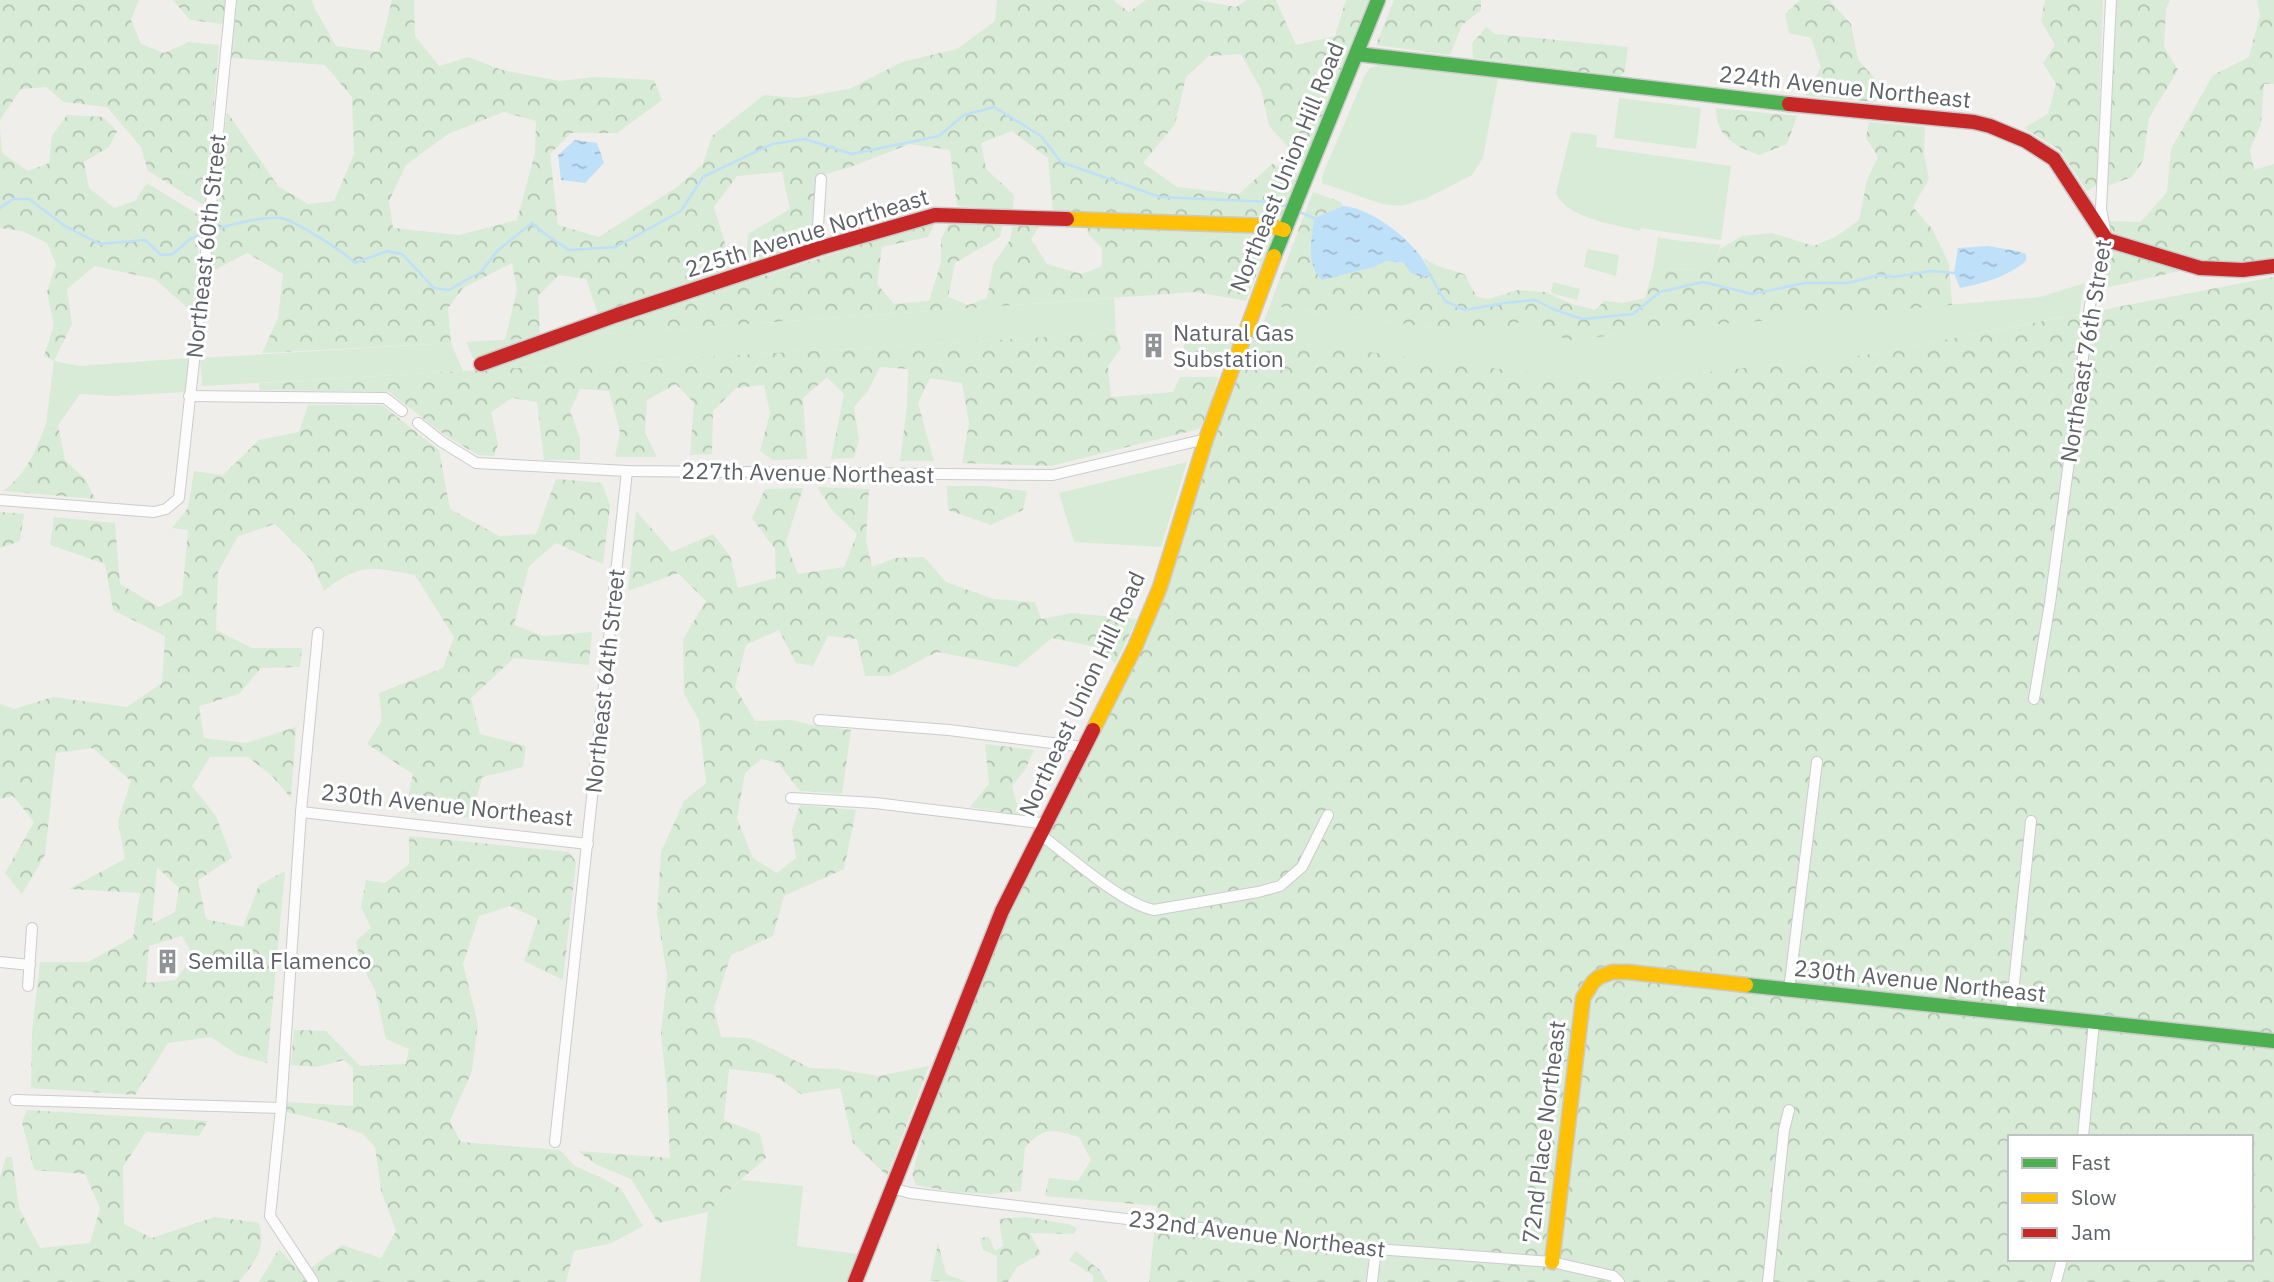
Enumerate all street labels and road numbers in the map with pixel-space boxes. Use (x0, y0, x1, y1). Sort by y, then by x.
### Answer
street label: Northeast Union Hill Road (1222, 37, 1350, 296)
street label: 224th Avenue Northeast (1718, 58, 1972, 114)
street label: Northeast 60th Street (178, 132, 232, 360)
street label: 225th Avenue Northeast (681, 181, 932, 283)
street label: Northeast 76th Street (2053, 237, 2117, 465)
street label: 227th Avenue Northeast (681, 455, 935, 489)
street label: Northeast Union Hill Road (1011, 566, 1151, 821)
street label: Northeast 64th Street (577, 567, 631, 795)
street label: 230th Avenue Northeast (320, 776, 574, 832)
street label: 230th Avenue Northeast (1793, 952, 2047, 1008)
street label: 72nd Place Northeast (1514, 1019, 1572, 1245)
street label: 232nd Avenue Northeast (1127, 1202, 1387, 1264)

